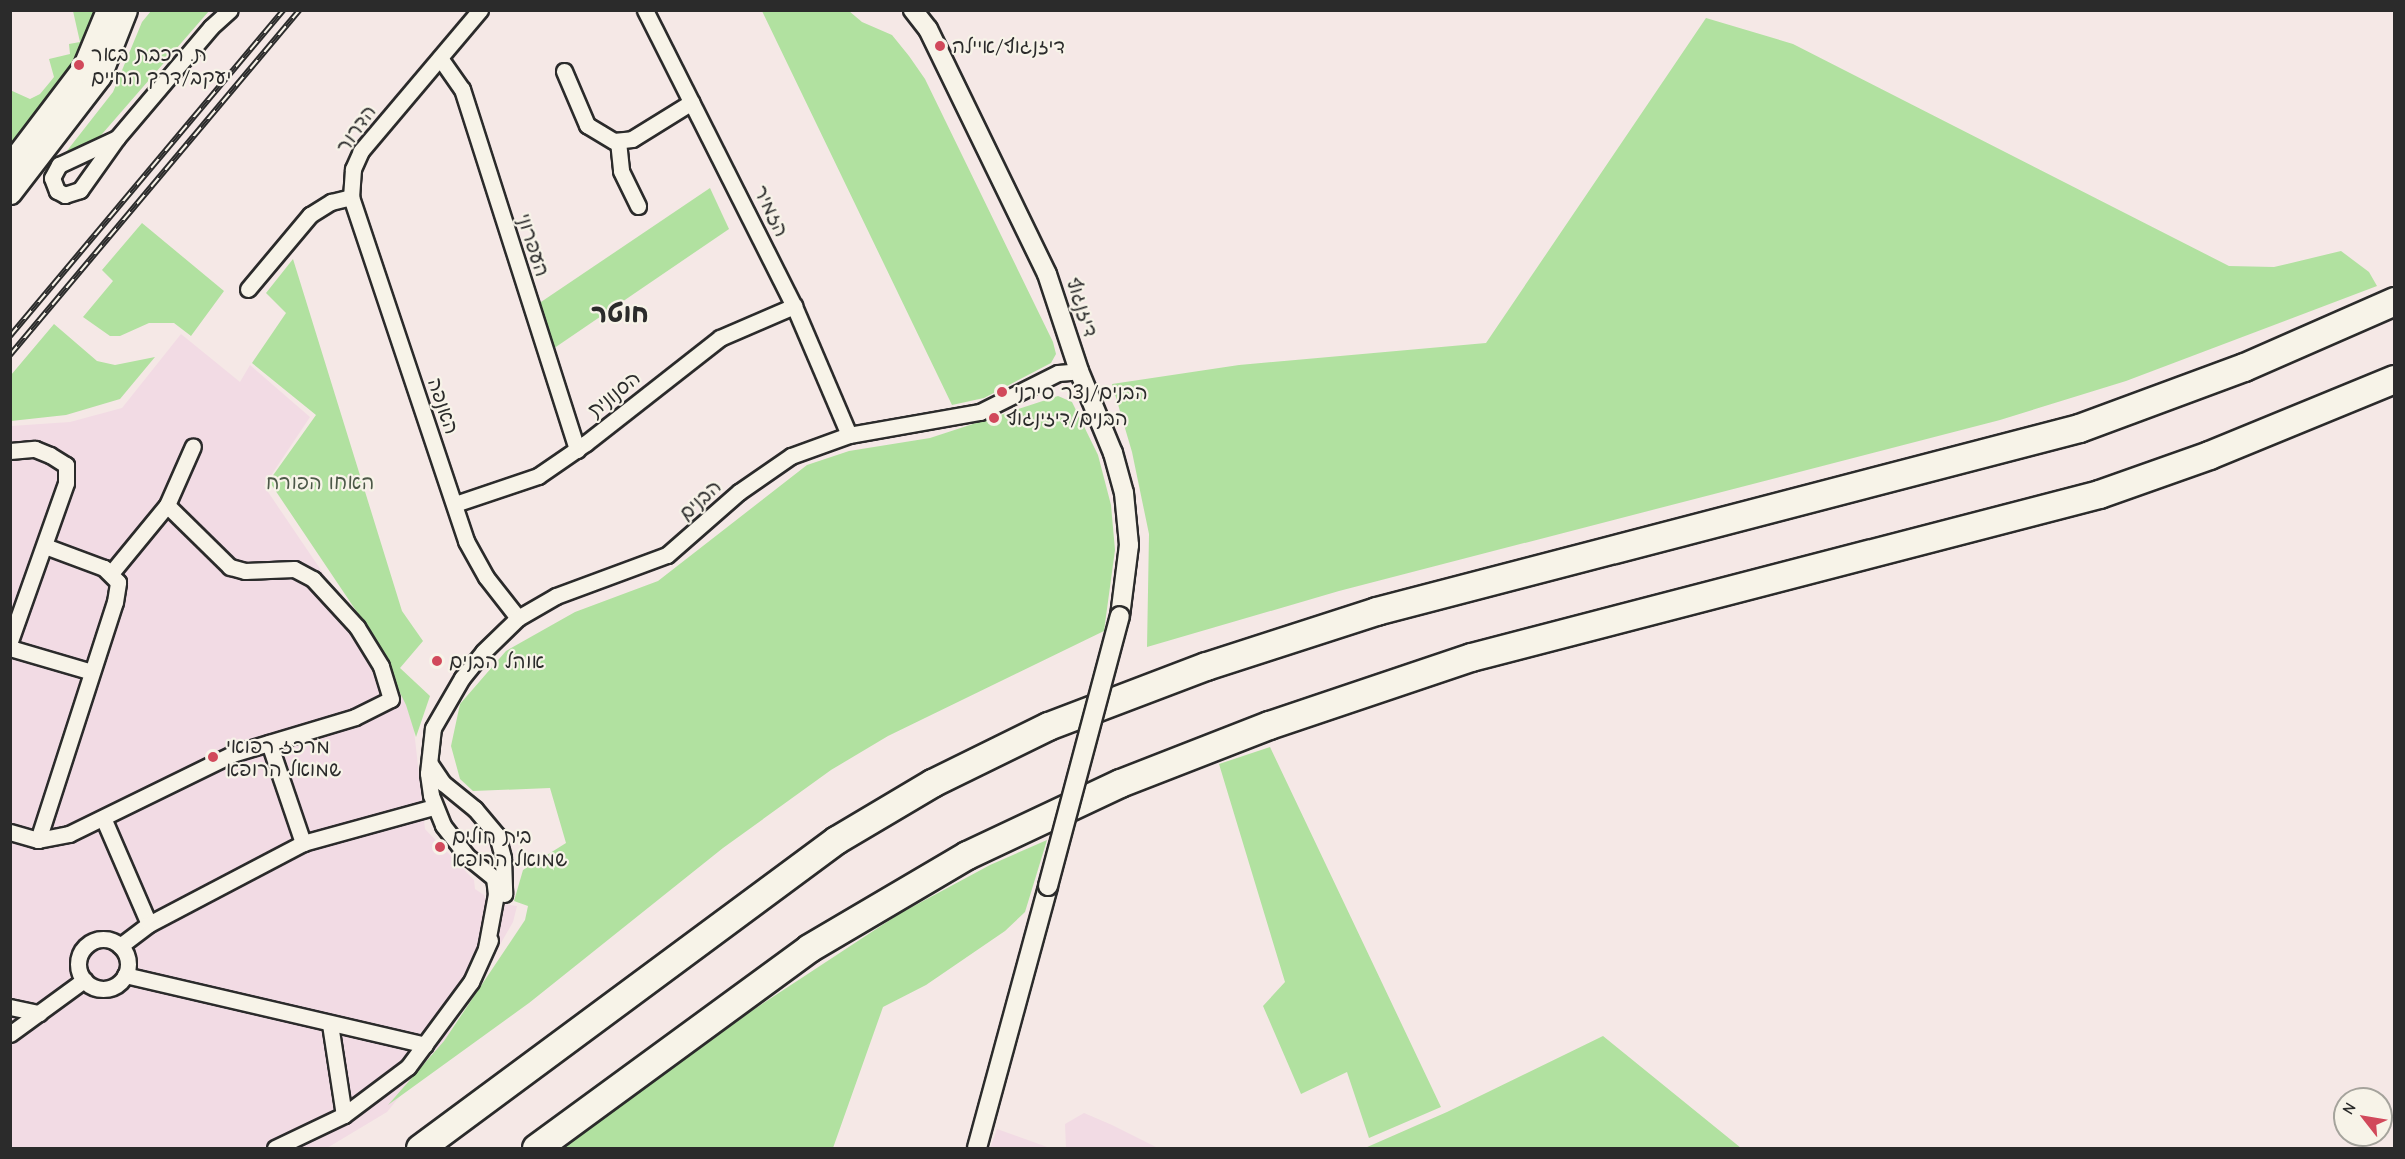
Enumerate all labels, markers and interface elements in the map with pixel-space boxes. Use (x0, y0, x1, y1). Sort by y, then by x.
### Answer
place label: דיזנגוף/איילה (952, 34, 1065, 58)
marker: דיזנגוף/איילה (933, 39, 947, 53)
place label: ת. רכבת באר יעקב/דרך החיים (91, 42, 231, 89)
marker: ת. רכבת באר יעקב/דרך החיים (72, 58, 86, 72)
street label: הדרור (331, 100, 381, 158)
street label: הזמיר (748, 181, 794, 241)
street label: העפרוני (512, 210, 554, 280)
street label: דיזנגוף (1061, 274, 1103, 340)
district label: חוטר (591, 299, 649, 331)
street label: הסנונית (583, 366, 645, 422)
street label: האנפה (422, 375, 464, 437)
place label: הבנים/נצר סירני (1014, 380, 1148, 404)
marker: הבנים/נצר סירני (995, 385, 1009, 399)
place label: הבנים/דיזינגוף (1006, 406, 1128, 430)
marker: הבנים/דיזינגוף (987, 411, 1001, 425)
park label: האחו הפורח (266, 470, 374, 494)
street label: הבנים (674, 475, 726, 525)
place label: אוהל הבנים (449, 649, 545, 673)
marker: אוהל הבנים (430, 654, 444, 668)
place label: מרכז רפואי שמואל הרופא (226, 734, 341, 781)
marker: מרכז רפואי שמואל הרופא (204, 748, 222, 766)
place label: בית חולים שמואל הרופא (452, 824, 567, 871)
marker: בית חולים שמואל הרופא (433, 840, 447, 854)
north arrow (2333, 1087, 2393, 1147)
text: N (2339, 1100, 2360, 1118)

